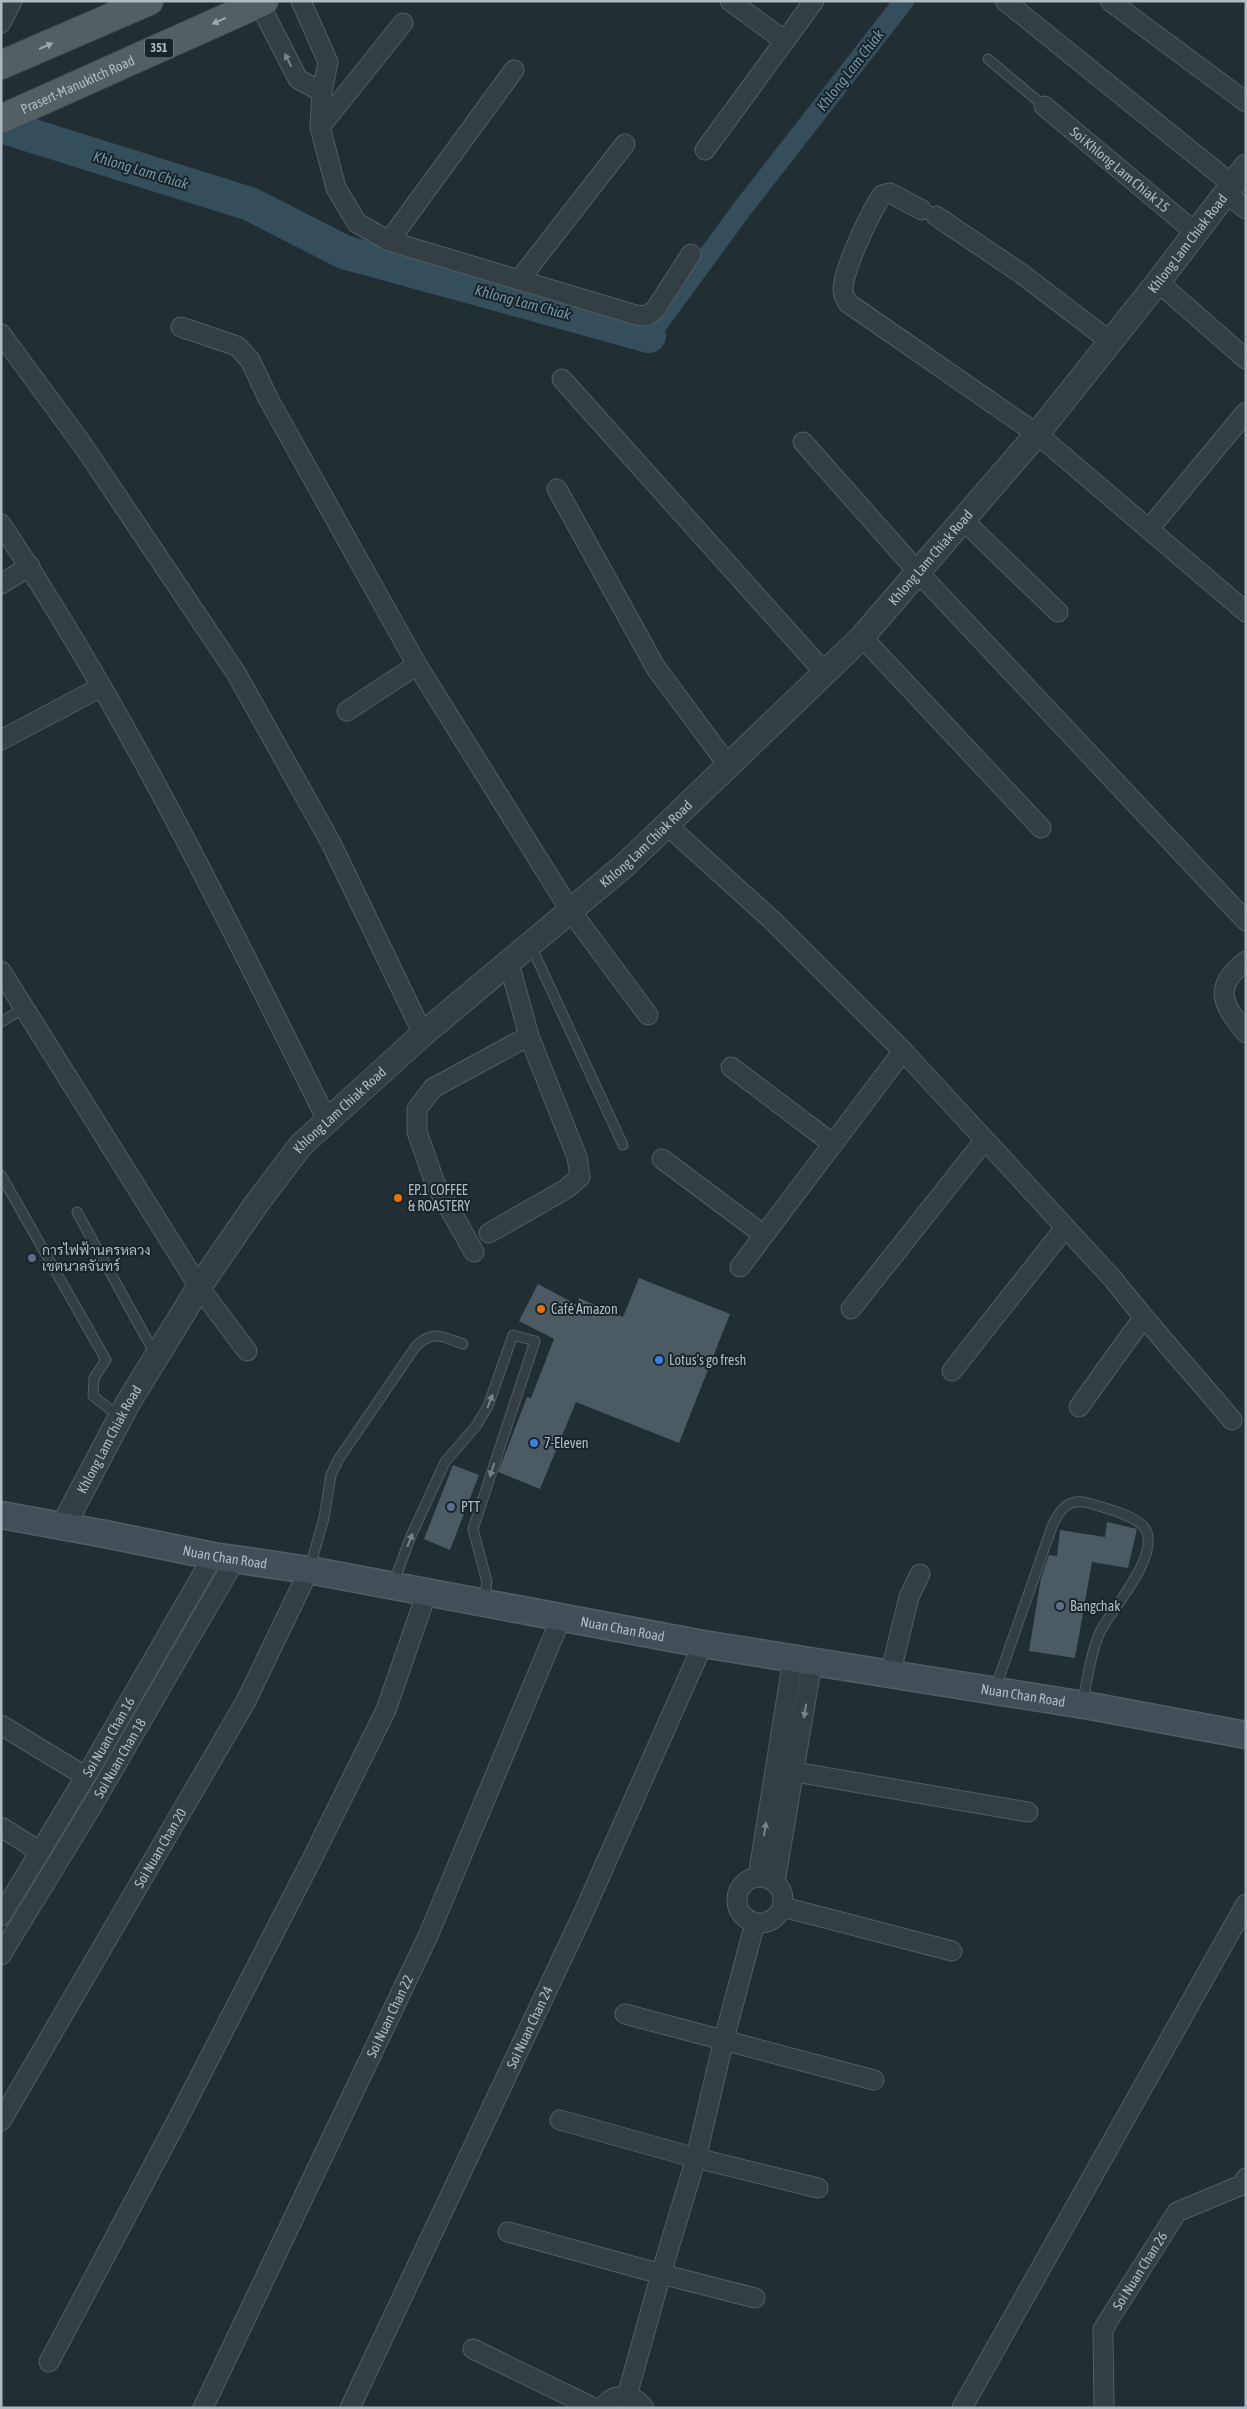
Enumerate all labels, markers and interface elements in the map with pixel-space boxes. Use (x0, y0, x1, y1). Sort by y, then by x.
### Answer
one-way arrow (212, 18, 226, 26)
water label: Khlong Lam Chiak (813, 26, 887, 114)
road number: 351 (145, 38, 173, 58)
one-way arrow (39, 41, 53, 49)
street label: Prasert-Manukitch Road (18, 52, 137, 117)
one-way arrow (284, 53, 292, 67)
street label: Soi Khlong Lam Chiak 15 (1067, 123, 1173, 215)
water label: Khlong Lam Chiak (91, 147, 191, 193)
street label: Khlong Lam Chiak Road (1145, 191, 1230, 296)
water label: Khlong Lam Chiak (473, 281, 573, 323)
street label: Khlong Lam Chiak Road (885, 507, 976, 608)
street label: Khlong Lam Chiak Road (597, 797, 695, 891)
street label: Khlong Lam Chiak Road (290, 1064, 389, 1156)
place label: EP.1 COFFEE & ROASTERY (408, 1182, 471, 1214)
marker: EP.1 COFFEE & ROASTERY (392, 1192, 404, 1204)
place label: การไฟฟ้านครหลวง เขตนวลจันทร์ (42, 1241, 151, 1274)
marker: การไฟฟ้านครหลวง เขตนวลจันทร์ (26, 1252, 38, 1264)
place label: Café Amazon (551, 1301, 618, 1317)
marker: Café Amazon (535, 1303, 547, 1315)
place label: Lotus's go fresh (669, 1352, 746, 1368)
marker: Lotus's go fresh (653, 1354, 665, 1366)
street label: Khlong Lam Chiak Road (74, 1383, 145, 1496)
one-way arrow (486, 1394, 494, 1408)
place label: 7-Eleven (544, 1435, 589, 1451)
marker: 7-Eleven (528, 1437, 540, 1449)
one-way arrow (488, 1463, 496, 1478)
place label: PTT (461, 1499, 480, 1515)
marker: PTT (445, 1501, 457, 1513)
one-way arrow (406, 1533, 414, 1548)
street label: Nuan Chan Road (181, 1542, 268, 1572)
place label: Bangchak (1070, 1598, 1120, 1614)
marker: Bangchak (1054, 1600, 1066, 1612)
street label: Nuan Chan Road (579, 1613, 666, 1645)
street label: Nuan Chan Road (980, 1681, 1066, 1710)
street label: Soi Nuan Chan 16 (79, 1694, 138, 1780)
one-way arrow (800, 1703, 808, 1719)
street label: Soi Nuan Chan 18 (90, 1715, 149, 1801)
street label: Soi Nuan Chan 20 (131, 1805, 190, 1891)
one-way arrow (762, 1820, 770, 1836)
street label: Soi Nuan Chan 22 (363, 1972, 416, 2060)
street label: Soi Nuan Chan 24 (503, 1983, 556, 2071)
street label: Soi Nuan Chan 26 (1109, 2228, 1171, 2313)

